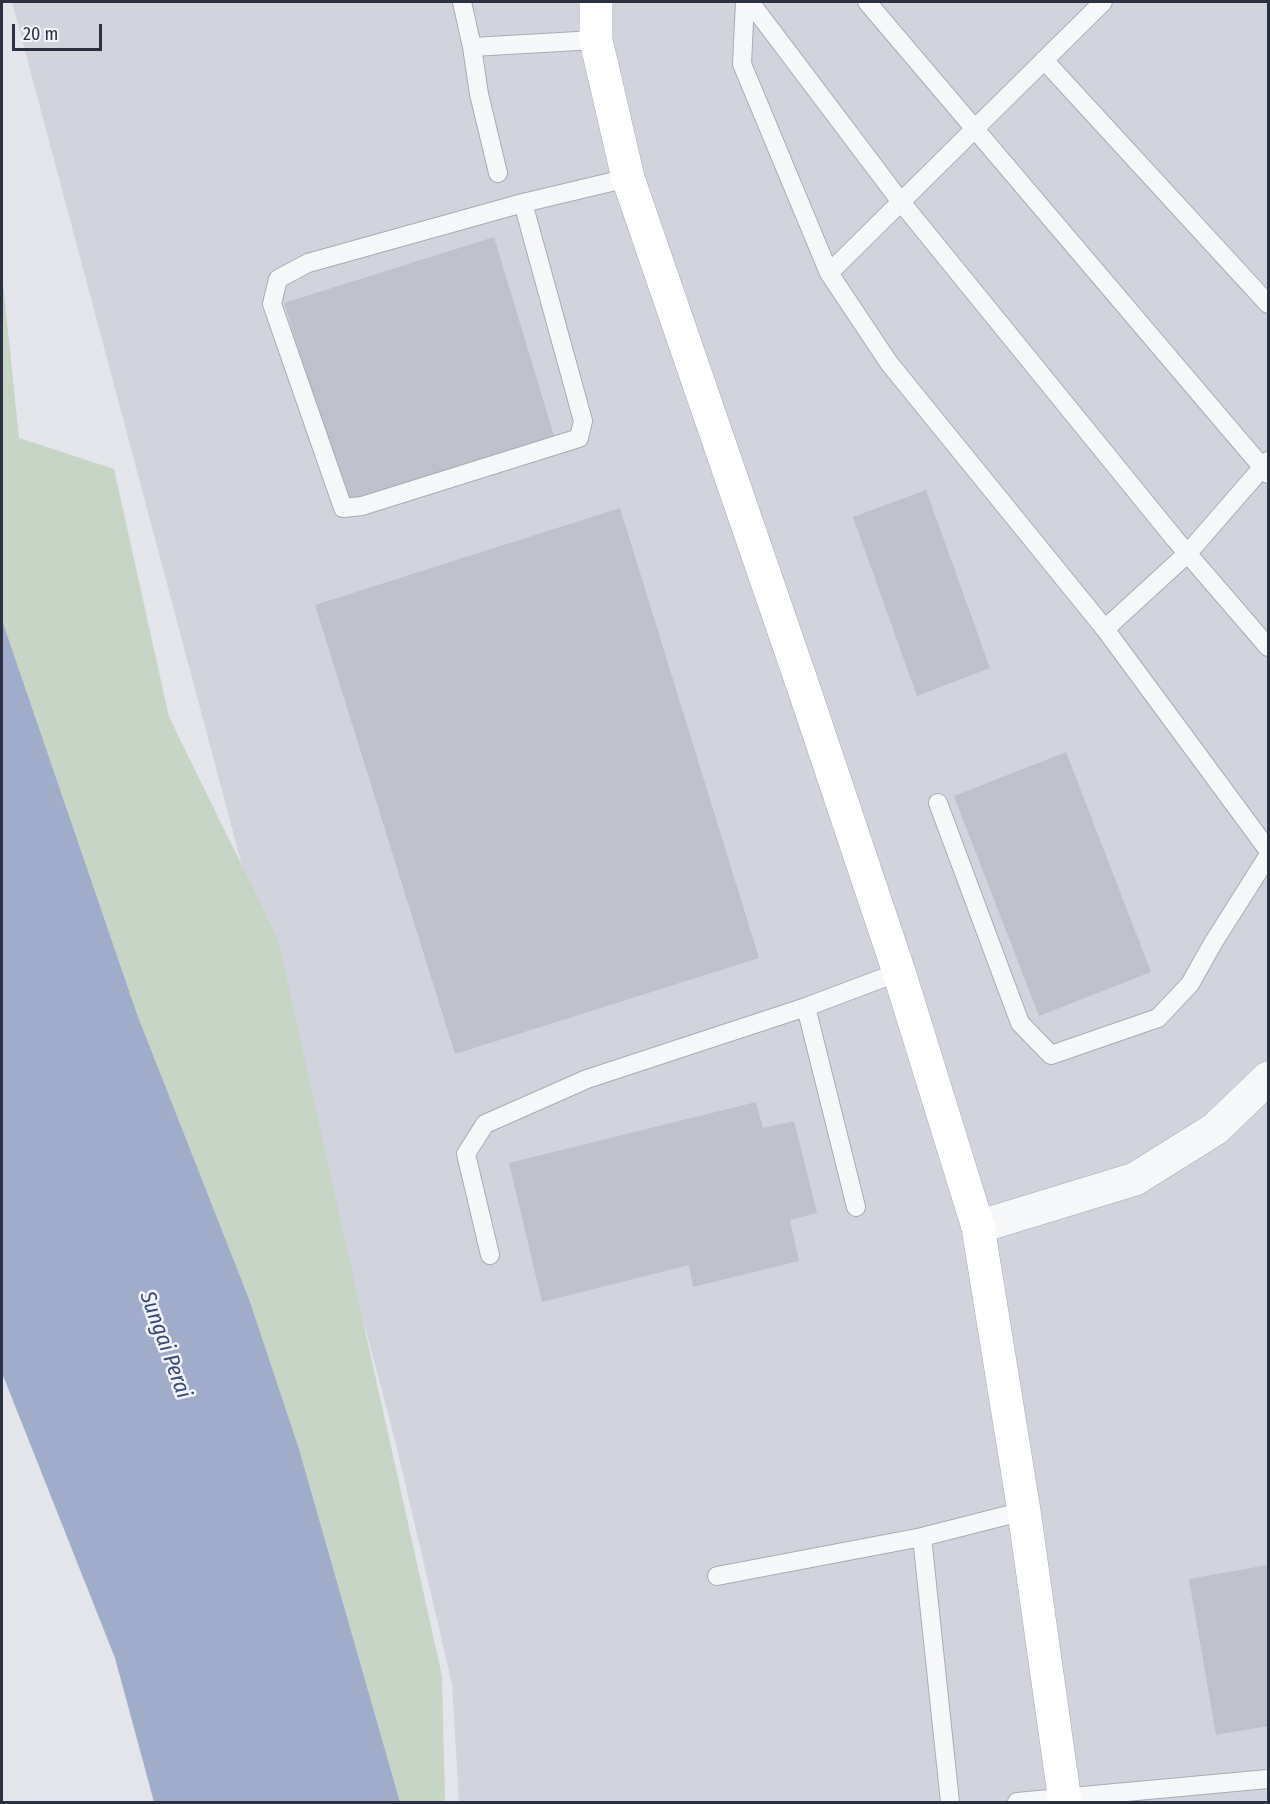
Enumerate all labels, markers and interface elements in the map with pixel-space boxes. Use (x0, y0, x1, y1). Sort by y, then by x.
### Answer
scale bar (15, 12, 105, 50)
text: 20 m (23, 23, 58, 45)
water label: Sungai Perai (133, 1288, 197, 1402)

